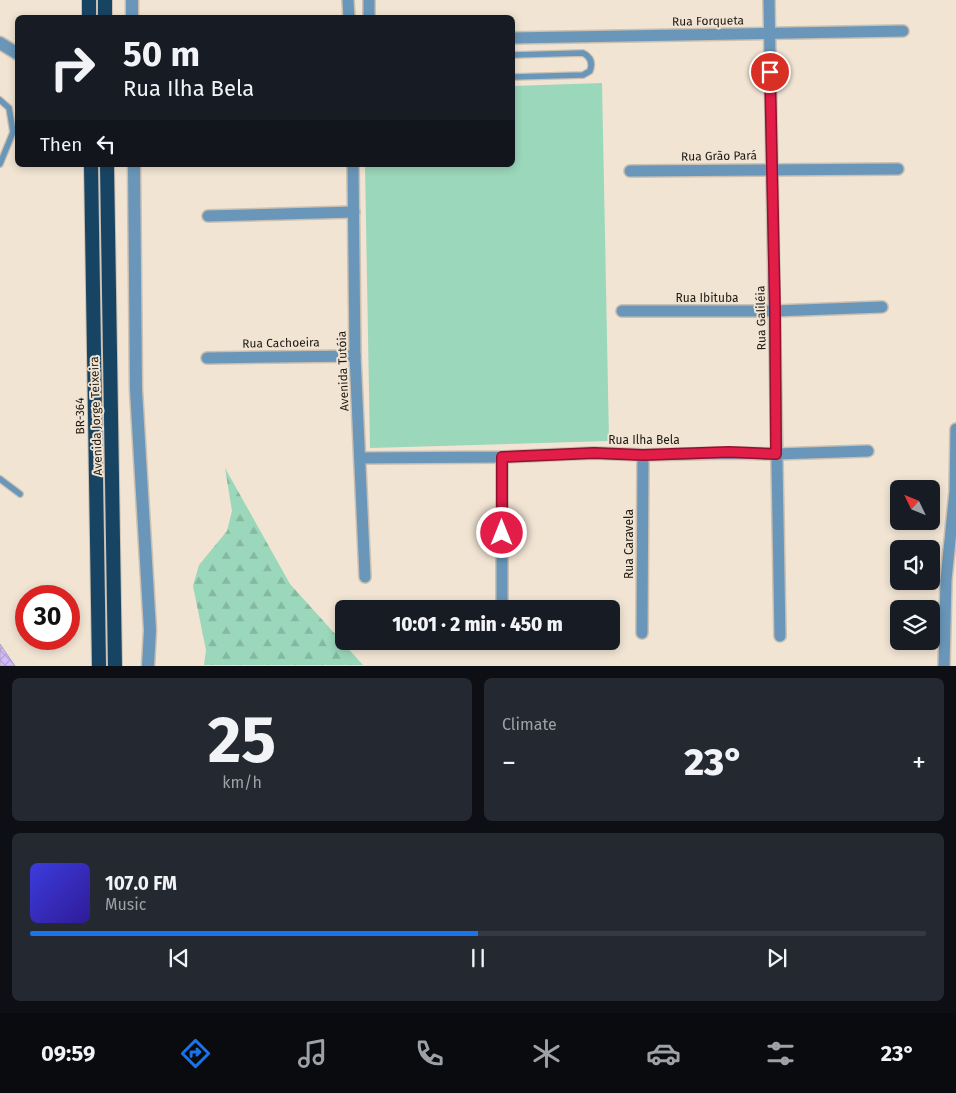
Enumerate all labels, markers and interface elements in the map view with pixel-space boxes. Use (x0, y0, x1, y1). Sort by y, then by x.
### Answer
street label: Rua Forqueta (672, 13, 744, 29)
text: 50 m (123, 33, 200, 75)
icon: right (40, 35, 105, 100)
pin (749, 51, 791, 93)
icon: arrive (756, 58, 784, 86)
text: Rua Ilha Bela (123, 75, 254, 102)
icon: left (92, 130, 120, 158)
text: Then (40, 133, 82, 156)
street label: Rua Grão Pará (681, 148, 757, 164)
street label: Rua Galiléia (753, 286, 769, 350)
street label: Rua Ibituba (676, 291, 738, 305)
street label: Avenida Tutóia (335, 331, 351, 411)
street label: Rua Cachoeira (242, 335, 320, 351)
street label: Avenida Jorge Teixeira (87, 356, 105, 476)
street label: BR-364 (73, 397, 87, 435)
street label: Rua Ilha Bela (608, 433, 680, 447)
north arrow (890, 480, 940, 530)
map controls (890, 480, 940, 650)
position arrow (475, 506, 527, 558)
street label: Rua Caravela (622, 509, 636, 579)
button: sound (890, 540, 940, 590)
speed limit sign: 30 (15, 585, 80, 650)
button: layers (890, 600, 940, 650)
text: 10:01 · 2 min · 450 m (392, 613, 563, 636)
text: 25 (208, 701, 276, 779)
text: Climate (502, 715, 557, 734)
text: 23° (684, 739, 744, 785)
text: − (502, 746, 516, 779)
text: + (912, 746, 926, 779)
text: km/h (222, 773, 262, 792)
text: 107.0 FM (105, 872, 177, 895)
text: Music (105, 895, 146, 914)
icon: previous (165, 944, 193, 972)
icon: pause (464, 944, 492, 972)
icon: next (763, 944, 791, 972)
icon: directions (178, 1036, 213, 1071)
icon: music (295, 1036, 330, 1071)
icon: phone (412, 1036, 447, 1071)
icon: climate (529, 1036, 564, 1071)
icon: car (646, 1036, 681, 1071)
icon: filters (763, 1036, 798, 1071)
text: 09:59 (41, 1040, 95, 1067)
text: 23° (881, 1040, 915, 1067)

